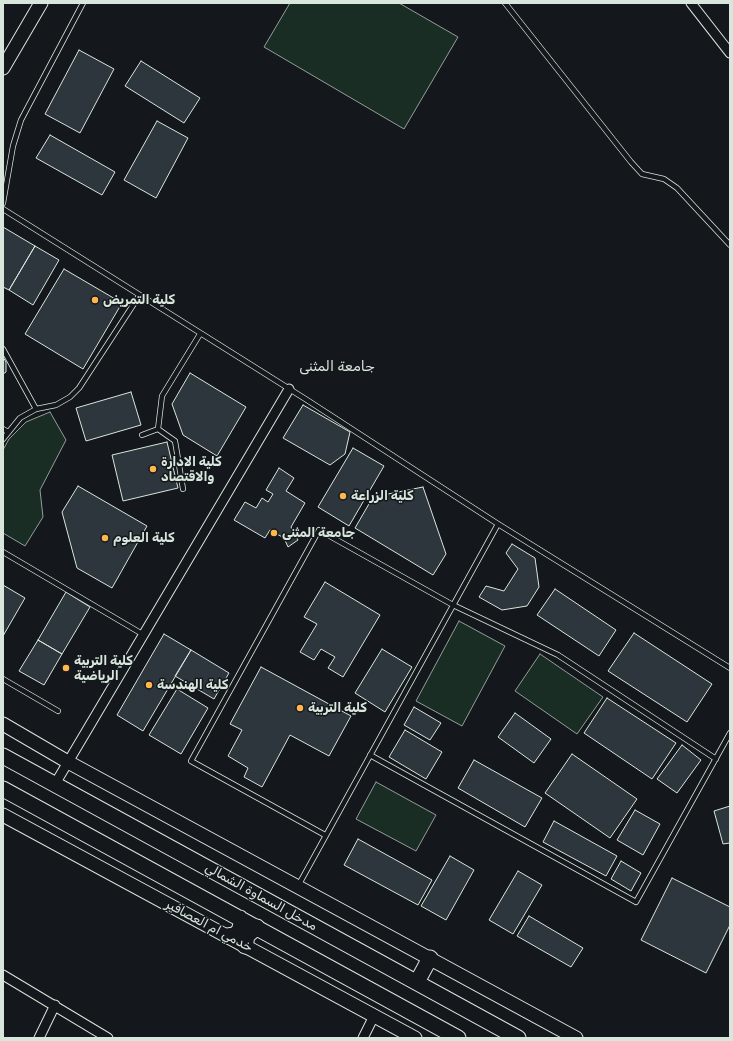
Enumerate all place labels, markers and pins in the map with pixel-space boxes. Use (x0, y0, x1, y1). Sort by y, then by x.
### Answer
place label: كلية التمريض (103, 292, 175, 308)
marker: كلية التمريض (90, 295, 100, 305)
place label: كلية الادارة والاقتصاد (161, 454, 222, 485)
marker: كلية الادارة والاقتصاد (148, 464, 158, 474)
place label: كلية الزراعة (351, 488, 414, 504)
marker: كلية الزراعة (338, 491, 348, 501)
place label: جامعة المثنى (282, 525, 355, 541)
marker: جامعة المثنى (269, 528, 279, 538)
place label: كلية العلوم (113, 530, 175, 546)
marker: كلية العلوم (100, 533, 110, 543)
place label: كلية التربية الرياضية (74, 653, 133, 684)
marker: كلية التربية الرياضية (61, 663, 71, 673)
place label: كلية الهندسة (157, 677, 228, 693)
marker: كلية الهندسة (144, 680, 154, 690)
place label: كلية التربية (308, 700, 367, 716)
marker: كلية التربية (295, 703, 305, 713)

